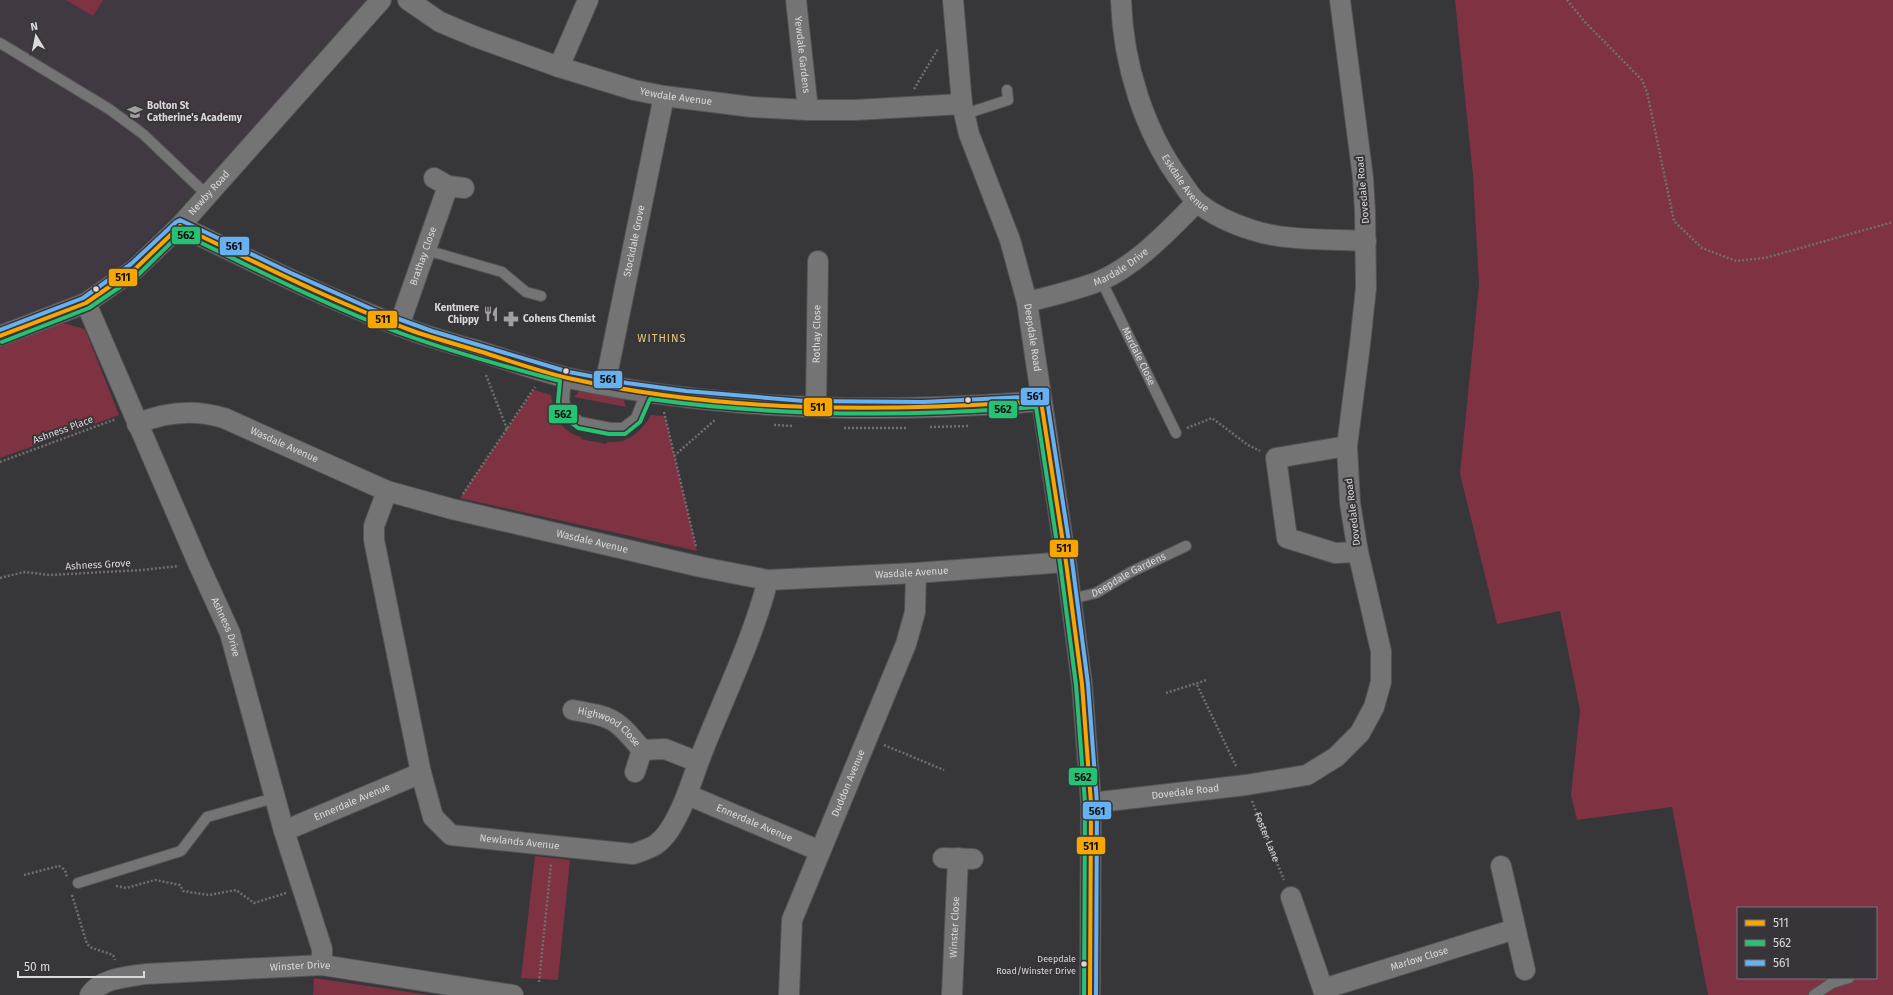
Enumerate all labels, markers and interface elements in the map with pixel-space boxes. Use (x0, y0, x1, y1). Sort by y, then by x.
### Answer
north arrow (16, 16, 56, 56)
street label: Yewdale Gardens (792, 16, 812, 94)
text: N (30, 20, 39, 34)
street label: Yewdale Avenue (639, 85, 713, 108)
place label: Bolton St Catherine's Academy (147, 100, 243, 124)
school or university icon: Bolton St Catherine's Academy (126, 103, 144, 121)
street label: Eskdale Avenue (1159, 152, 1211, 215)
street label: Dovedale Road (1354, 156, 1372, 224)
street label: Newby Road (186, 168, 232, 218)
street label: Stockdale Grove (621, 204, 648, 278)
street label: Brathay Close (408, 225, 439, 287)
line badge: 562 (171, 226, 201, 245)
text: 562 (177, 229, 195, 242)
line badge: 561 (219, 236, 250, 256)
text: 561 (226, 240, 242, 253)
street label: Mardale Drive (1092, 246, 1151, 289)
line badge: 511 (108, 268, 138, 287)
text: 511 (115, 271, 131, 284)
unlabelled marker (91, 284, 101, 294)
place label: Kentmere Chippy (435, 302, 480, 326)
street label: Deepdale Road (1021, 303, 1043, 372)
restaurant icon: Kentmere Chippy (482, 305, 500, 323)
street label: Rothay Close (811, 305, 823, 363)
line badge: 511 (367, 310, 398, 329)
pharmacy icon: Cohens Chemist (502, 310, 520, 328)
text: 511 (375, 313, 391, 326)
place label: Cohens Chemist (523, 313, 596, 325)
street label: Mardale Close (1119, 325, 1158, 387)
district label: WITHINS (637, 332, 687, 345)
unlabelled marker (561, 366, 571, 376)
line badge: 561 (593, 370, 623, 389)
text: 561 (600, 373, 616, 386)
line badge: 561 (1020, 387, 1050, 406)
text: 561 (1027, 390, 1043, 403)
unlabelled marker (963, 395, 973, 405)
line badge: 511 (803, 397, 833, 417)
line badge: 562 (988, 400, 1018, 419)
text: 511 (810, 401, 826, 414)
text: 562 (994, 403, 1012, 416)
line badge: 562 (548, 404, 578, 424)
text: 562 (554, 408, 572, 421)
street label: Ashness Place (31, 413, 95, 447)
street label: Wasdale Avenue (248, 424, 320, 465)
street label: Dovedale Road (1343, 478, 1363, 546)
street label: Wasdale Avenue (555, 527, 629, 556)
line badge: 511 (1049, 539, 1079, 558)
text: 511 (1056, 542, 1072, 555)
street label: Deepdale Gardens (1091, 550, 1168, 600)
street label: Ashness Grove (65, 557, 131, 573)
street label: Wasdale Avenue (875, 565, 949, 581)
street label: Ashness Drive (209, 595, 242, 658)
street label: Highwood Close (577, 705, 643, 749)
street label: Duddon Avenue (829, 748, 868, 819)
line badge: 562 (1068, 767, 1098, 786)
text: 562 (1074, 771, 1092, 784)
street label: Ennerdale Avenue (312, 781, 392, 824)
street label: Dovedale Road (1151, 782, 1220, 802)
line badge: 561 (1082, 801, 1112, 820)
street label: Ennerdale Avenue (714, 802, 794, 845)
text: 561 (1089, 805, 1105, 818)
street label: Foster Lane (1251, 811, 1282, 864)
street label: Newlands Avenue (479, 832, 560, 852)
line badge: 511 (1076, 836, 1106, 855)
text: 511 (1083, 840, 1099, 853)
street label: Winster Close (948, 896, 962, 958)
legend (1737, 907, 1877, 979)
text: 511 (1773, 916, 1789, 930)
text: 562 (1773, 936, 1791, 950)
street label: Marlow Close (1389, 944, 1450, 974)
scale bar (18, 953, 144, 979)
place label: Deepdale Road/Winster Drive (996, 954, 1076, 976)
text: 561 (1773, 956, 1790, 970)
street label: Winster Drive (270, 959, 331, 974)
marker: Deepdale Road/Winster Drive (1079, 959, 1089, 969)
text: 50 m (24, 960, 50, 974)

